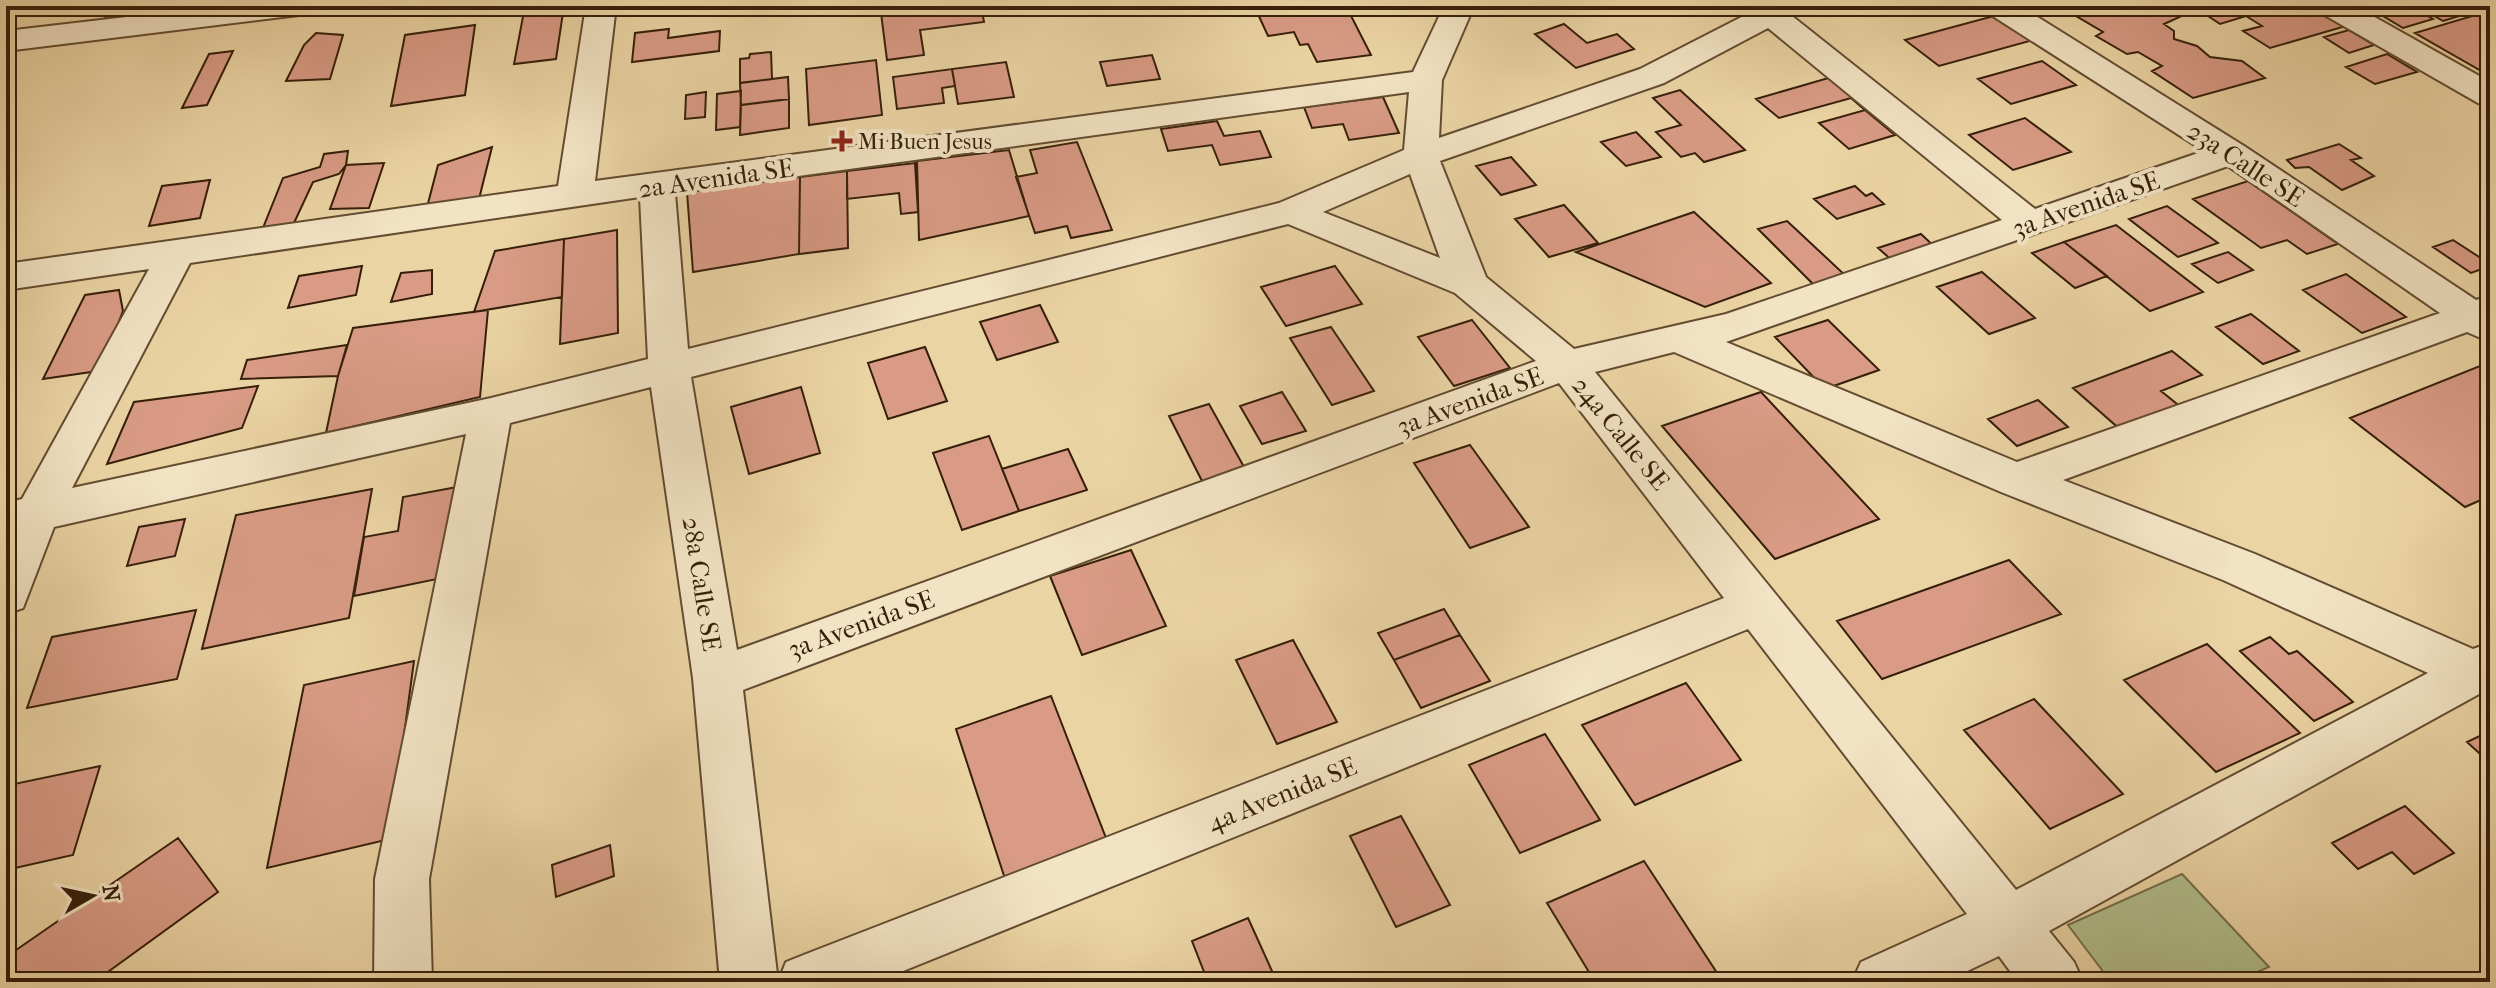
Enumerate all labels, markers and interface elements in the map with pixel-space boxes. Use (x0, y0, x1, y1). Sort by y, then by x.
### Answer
street label: 23a Calle SE (2181, 115, 2310, 214)
place label: Mi Buen Jesus (858, 129, 992, 155)
marker: Mi Buen Jesus (833, 132, 851, 150)
street label: 2a Avenida SE (637, 152, 796, 205)
street label: 3a Avenida SE (2009, 165, 2164, 244)
street label: 3a Avenida SE (1393, 361, 1548, 442)
street label: 24a Calle SE (1565, 370, 1676, 497)
street label: 28a Calle SE (676, 515, 727, 654)
street label: 3a Avenida SE (784, 584, 939, 665)
street label: 4a Avenida SE (1203, 750, 1361, 838)
north arrow (52, 856, 132, 936)
text: N (97, 883, 125, 904)

